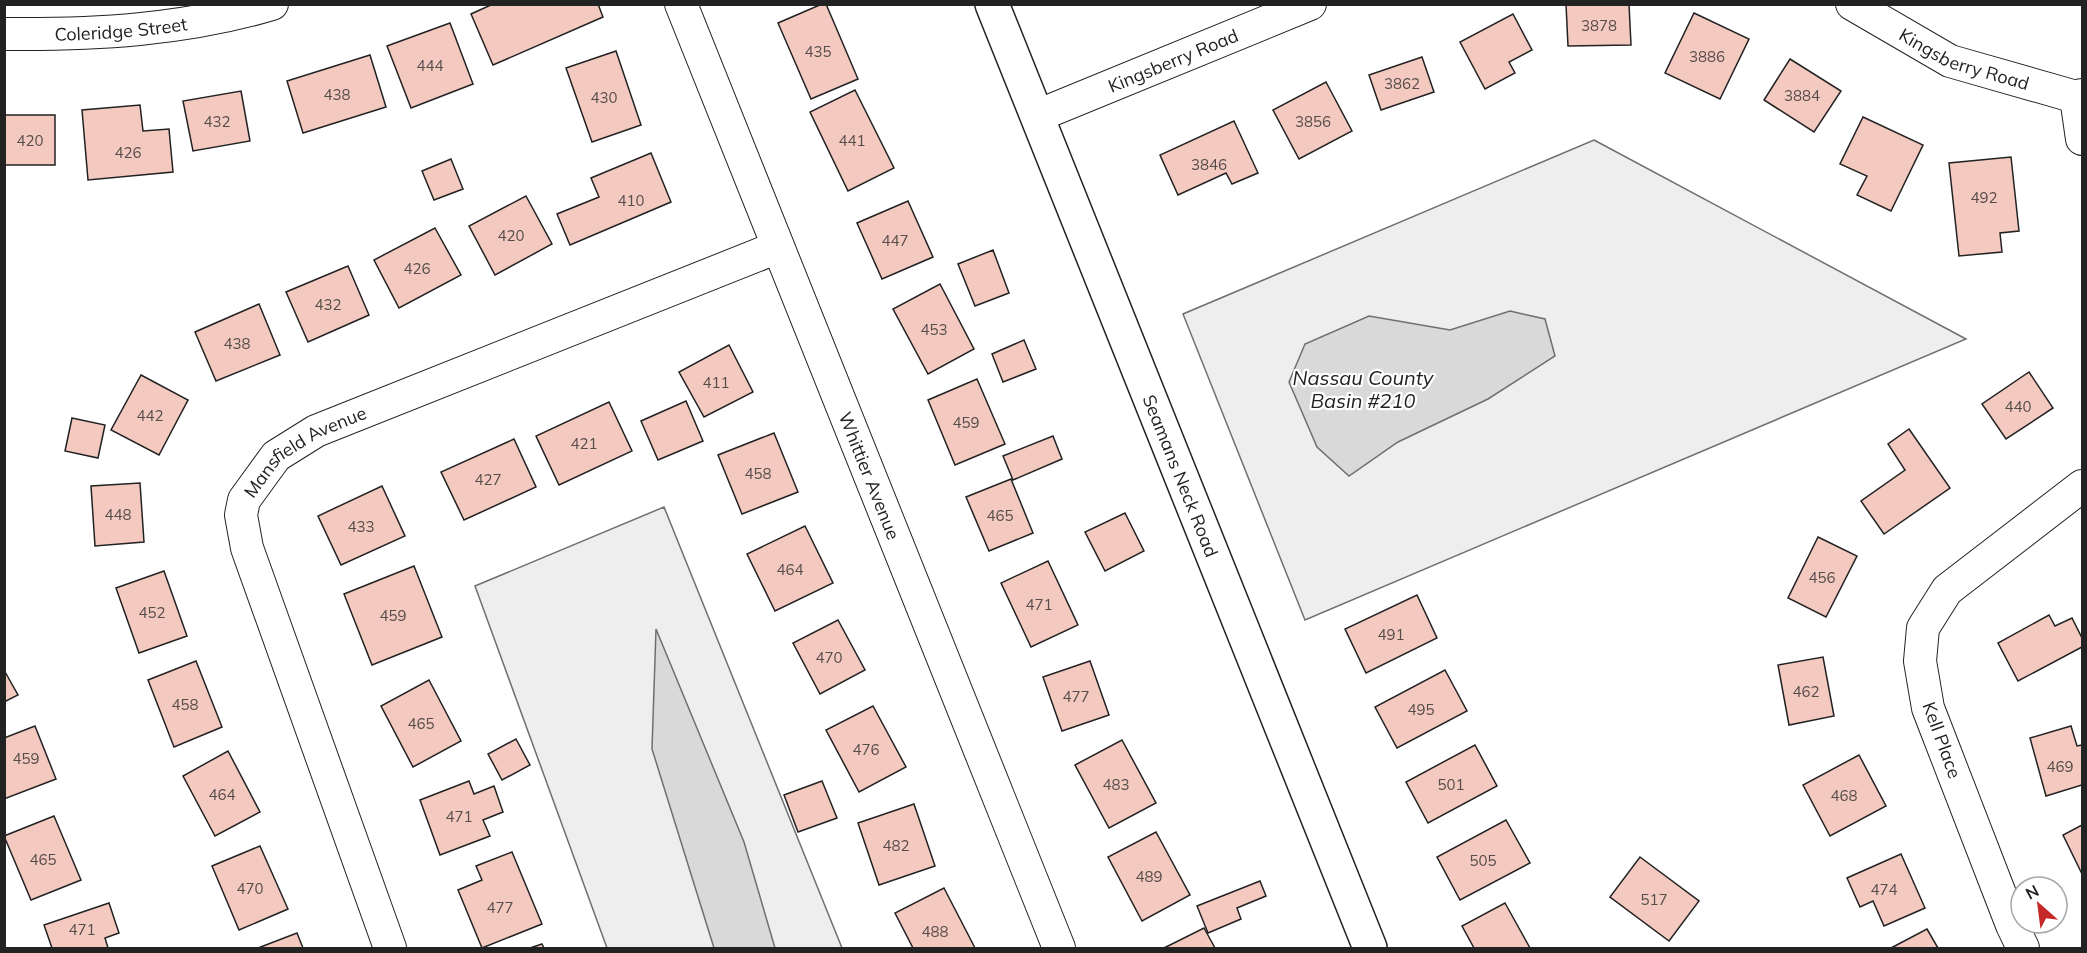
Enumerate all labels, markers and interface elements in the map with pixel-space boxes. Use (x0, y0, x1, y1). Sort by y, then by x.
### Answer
street label: Coleridge Street (54, 12, 189, 45)
house number: 3878 (1581, 16, 1617, 35)
street label: Kingsberry Road (1104, 23, 1242, 97)
street label: Kingsberry Road (1895, 23, 2032, 95)
house number: 435 (804, 42, 832, 61)
house number: 3886 (1689, 47, 1725, 66)
house number: 444 (416, 56, 444, 75)
house number: 3862 (1384, 74, 1420, 93)
house number: 438 (323, 85, 351, 104)
house number: 3884 (1784, 86, 1820, 105)
house number: 430 (590, 88, 618, 107)
house number: 432 (203, 112, 231, 131)
house number: 3856 (1295, 112, 1331, 131)
house number: 420 (16, 131, 44, 150)
house number: 441 (838, 131, 866, 150)
house number: 426 (114, 143, 142, 162)
house number: 3846 (1191, 155, 1227, 174)
house number: 492 (1970, 188, 1998, 207)
house number: 410 (617, 191, 645, 210)
house number: 420 (497, 226, 525, 245)
house number: 447 (881, 231, 909, 250)
house number: 426 (403, 259, 431, 278)
house number: 432 (314, 295, 342, 314)
house number: 453 (920, 320, 948, 339)
house number: 438 (223, 334, 251, 353)
water label: Nassau County Basin #210 (1293, 365, 1435, 413)
house number: 411 (702, 373, 730, 392)
street label: Seamans Neck Road (1138, 391, 1224, 560)
house number: 440 (2004, 397, 2032, 416)
street label: Mansfield Avenue (238, 401, 370, 502)
house number: 442 (136, 406, 164, 425)
street label: Whittier Avenue (834, 408, 906, 543)
house number: 459 (952, 413, 980, 432)
house number: 421 (570, 434, 598, 453)
house number: 458 (744, 464, 772, 483)
house number: 427 (474, 470, 502, 489)
house number: 448 (104, 505, 132, 524)
house number: 465 (986, 506, 1014, 525)
house number: 433 (347, 517, 375, 536)
house number: 464 (776, 560, 804, 579)
house number: 456 (1808, 568, 1836, 587)
house number: 471 (1025, 595, 1053, 614)
house number: 452 (138, 603, 166, 622)
house number: 459 (379, 606, 407, 625)
house number: 491 (1377, 625, 1405, 644)
house number: 470 (815, 648, 843, 667)
house number: 462 (1792, 682, 1820, 701)
house number: 477 (1062, 687, 1090, 706)
house number: 458 (171, 695, 199, 714)
street label: Kell Place (1918, 699, 1966, 781)
house number: 495 (1407, 700, 1435, 719)
house number: 465 (407, 714, 435, 733)
house number: 476 (852, 740, 880, 759)
house number: 459 (12, 749, 40, 768)
house number: 469 (2046, 757, 2074, 776)
house number: 483 (1102, 775, 1130, 794)
house number: 501 (1437, 775, 1465, 794)
house number: 464 (208, 785, 236, 804)
house number: 468 (1830, 786, 1858, 805)
house number: 471 (445, 807, 473, 826)
house number: 482 (882, 836, 910, 855)
house number: 465 (29, 850, 57, 869)
house number: 505 (1469, 851, 1497, 870)
house number: 489 (1135, 867, 1163, 886)
north arrow (2009, 875, 2069, 935)
house number: 470 (236, 879, 264, 898)
house number: 474 (1870, 880, 1898, 899)
text: N (2022, 880, 2042, 903)
house number: 517 (1640, 890, 1668, 909)
house number: 477 (486, 898, 514, 917)
house number: 471 (68, 920, 96, 939)
house number: 488 (921, 922, 949, 941)

